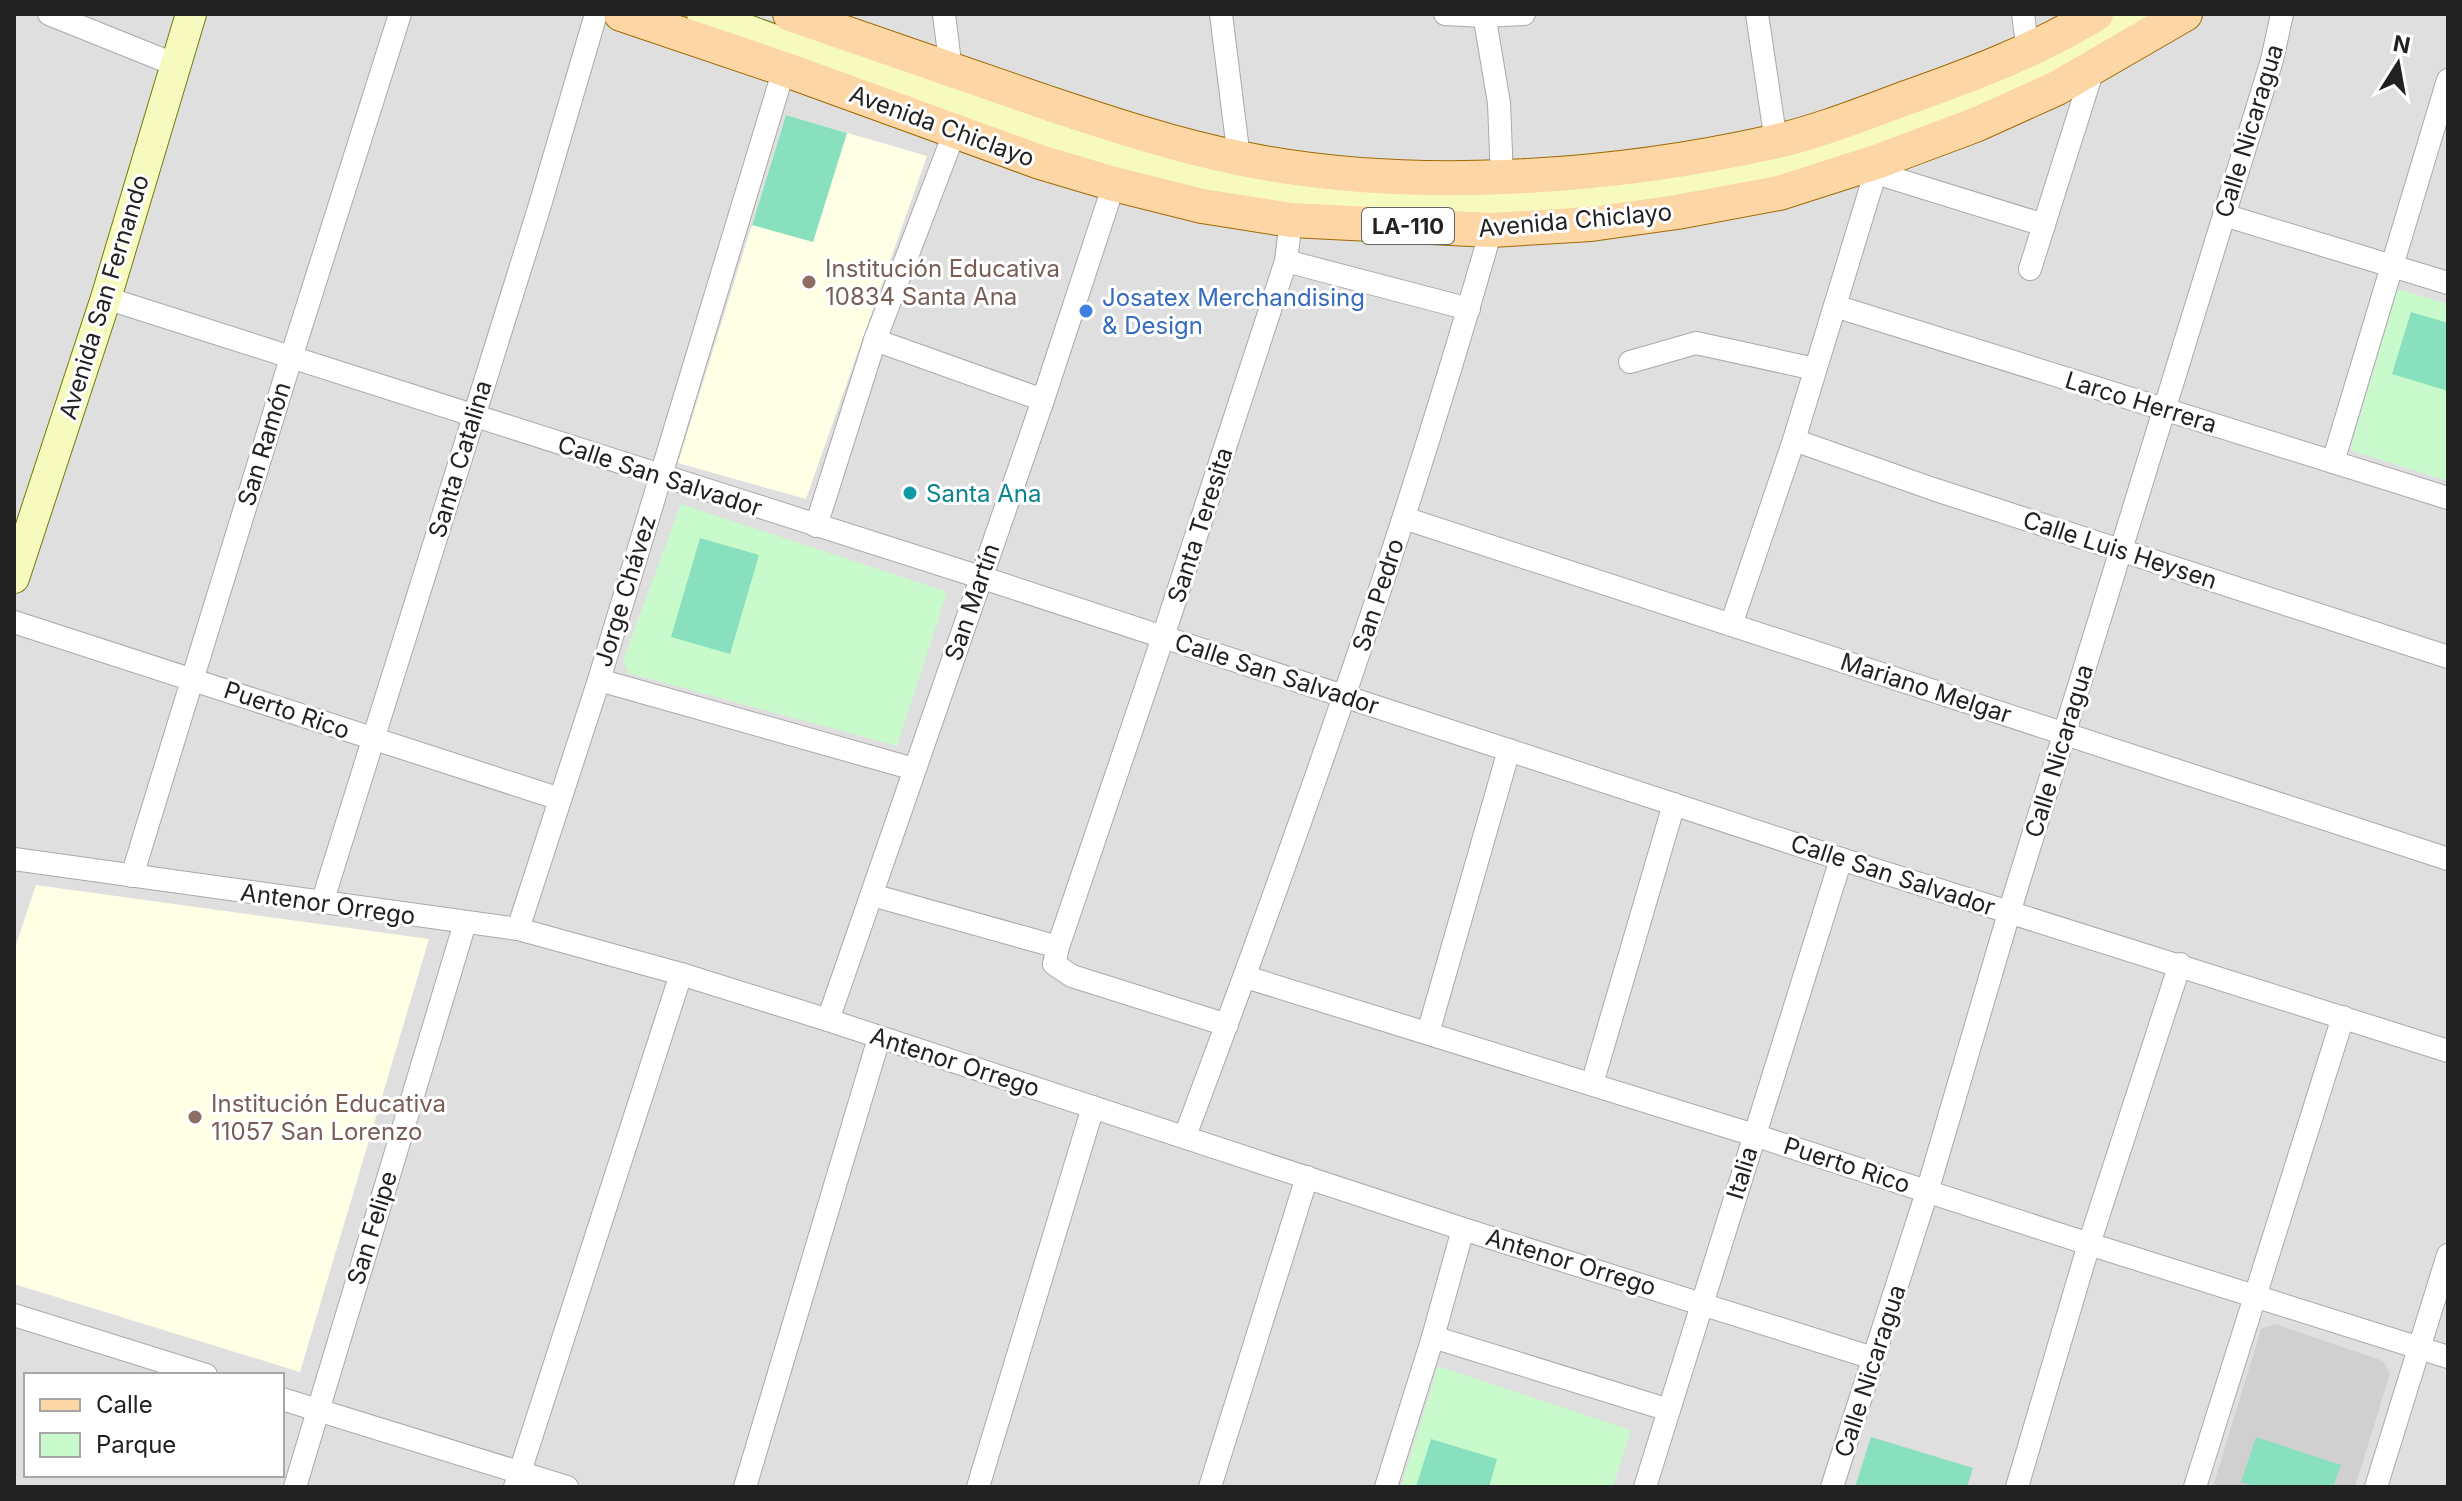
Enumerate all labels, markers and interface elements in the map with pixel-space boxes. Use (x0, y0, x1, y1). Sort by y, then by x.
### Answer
north arrow (2358, 24, 2438, 104)
text: N (2391, 30, 2413, 59)
street label: Calle Nicaragua (2209, 41, 2289, 221)
street label: Avenida Chiclayo (846, 79, 1038, 173)
street label: Avenida San Fernando (53, 171, 155, 423)
street label: Avenida Chiclayo (1477, 197, 1673, 243)
road number: LA-110 (1362, 208, 1454, 244)
place label: Institución Educativa 10834 Santa Ana (825, 254, 1060, 311)
marker: Institución Educativa 10834 Santa Ana (800, 273, 818, 291)
place label: Josatex Merchandising & Design (1102, 283, 1365, 340)
marker: Josatex Merchandising & Design (1077, 302, 1095, 320)
street label: Larco Herrera (2062, 365, 2220, 439)
street label: Santa Catalina (422, 377, 498, 541)
street label: San Ramón (231, 378, 297, 510)
street label: Calle San Salvador (554, 429, 766, 523)
street label: Santa Teresita (1161, 444, 1239, 606)
place label: Santa Ana (926, 479, 1041, 508)
marker: Santa Ana (901, 484, 919, 502)
street label: Calle Luis Heysen (2019, 505, 2221, 595)
street label: Jorge Chávez (588, 512, 662, 670)
street label: San Pedro (1346, 535, 1410, 655)
street label: San Martín (938, 539, 1006, 665)
street label: Calle San Salvador (1171, 627, 1383, 721)
street label: Mariano Melgar (1837, 647, 2015, 729)
street label: Calle Nicaragua (2019, 661, 2099, 841)
street label: Puerto Rico (220, 675, 354, 745)
street label: Calle San Salvador (1787, 828, 1999, 922)
street label: Antenor Orrego (239, 877, 417, 931)
street label: Antenor Orrego (867, 1021, 1043, 1103)
place label: Institución Educativa 11057 San Lorenzo (211, 1089, 446, 1146)
marker: Institución Educativa 11057 San Lorenzo (186, 1108, 204, 1126)
street label: Puerto Rico (1780, 1131, 1914, 1199)
street label: Italia (1720, 1143, 1764, 1203)
street label: San Felipe (341, 1168, 403, 1288)
street label: Antenor Orrego (1483, 1222, 1659, 1302)
street label: Calle Nicaragua (1828, 1281, 1912, 1461)
legend (24, 1373, 284, 1477)
text: Calle (96, 1390, 153, 1419)
text: Parque (96, 1430, 176, 1459)

